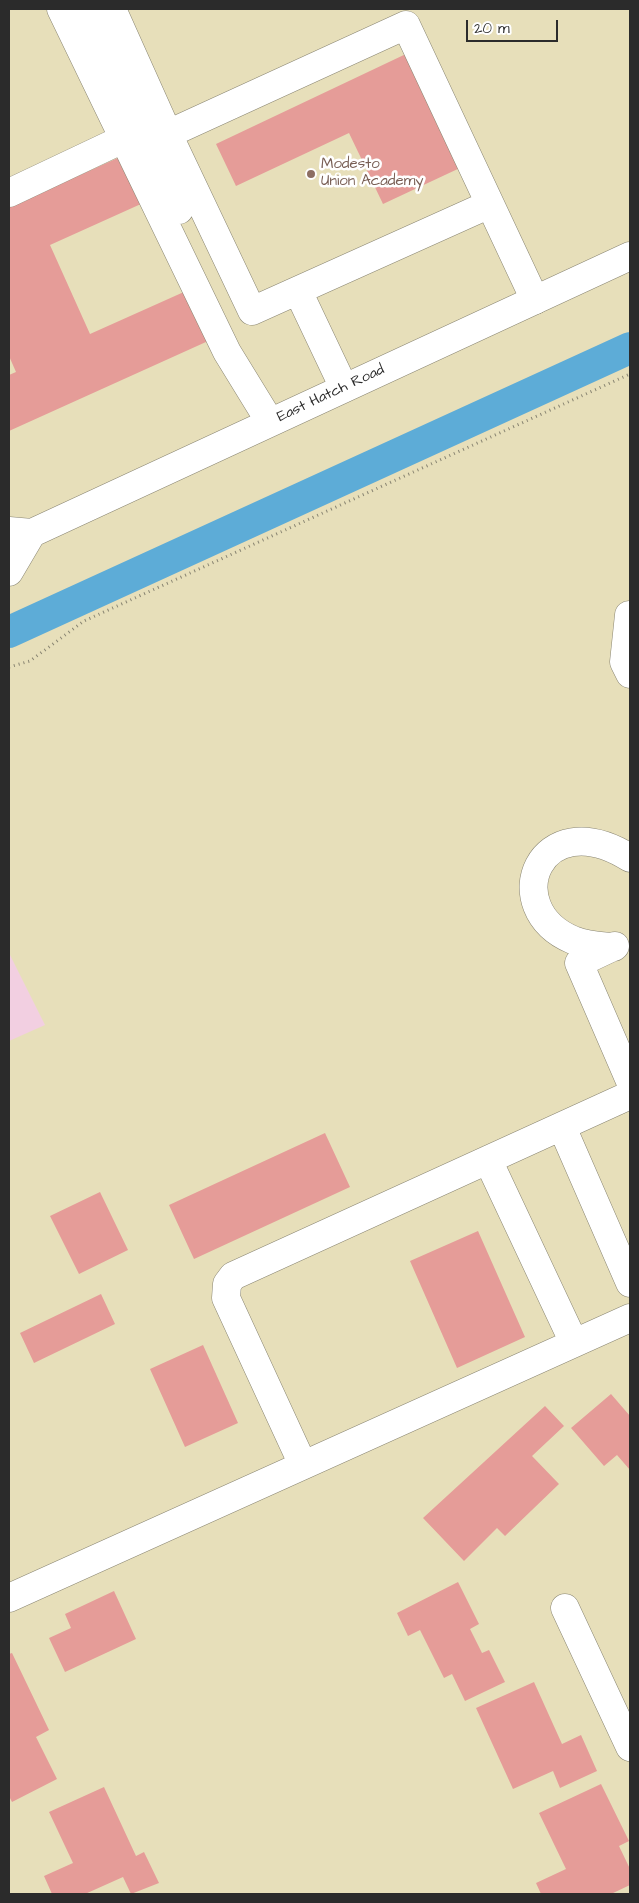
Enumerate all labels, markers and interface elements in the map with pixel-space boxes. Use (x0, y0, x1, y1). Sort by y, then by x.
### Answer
scale bar (469, 10, 562, 42)
text: 20 m (474, 18, 510, 39)
place label: Modesto Union Academy (321, 156, 424, 191)
marker: Modesto Union Academy (305, 168, 317, 180)
street label: East Hatch Road (275, 361, 387, 427)

